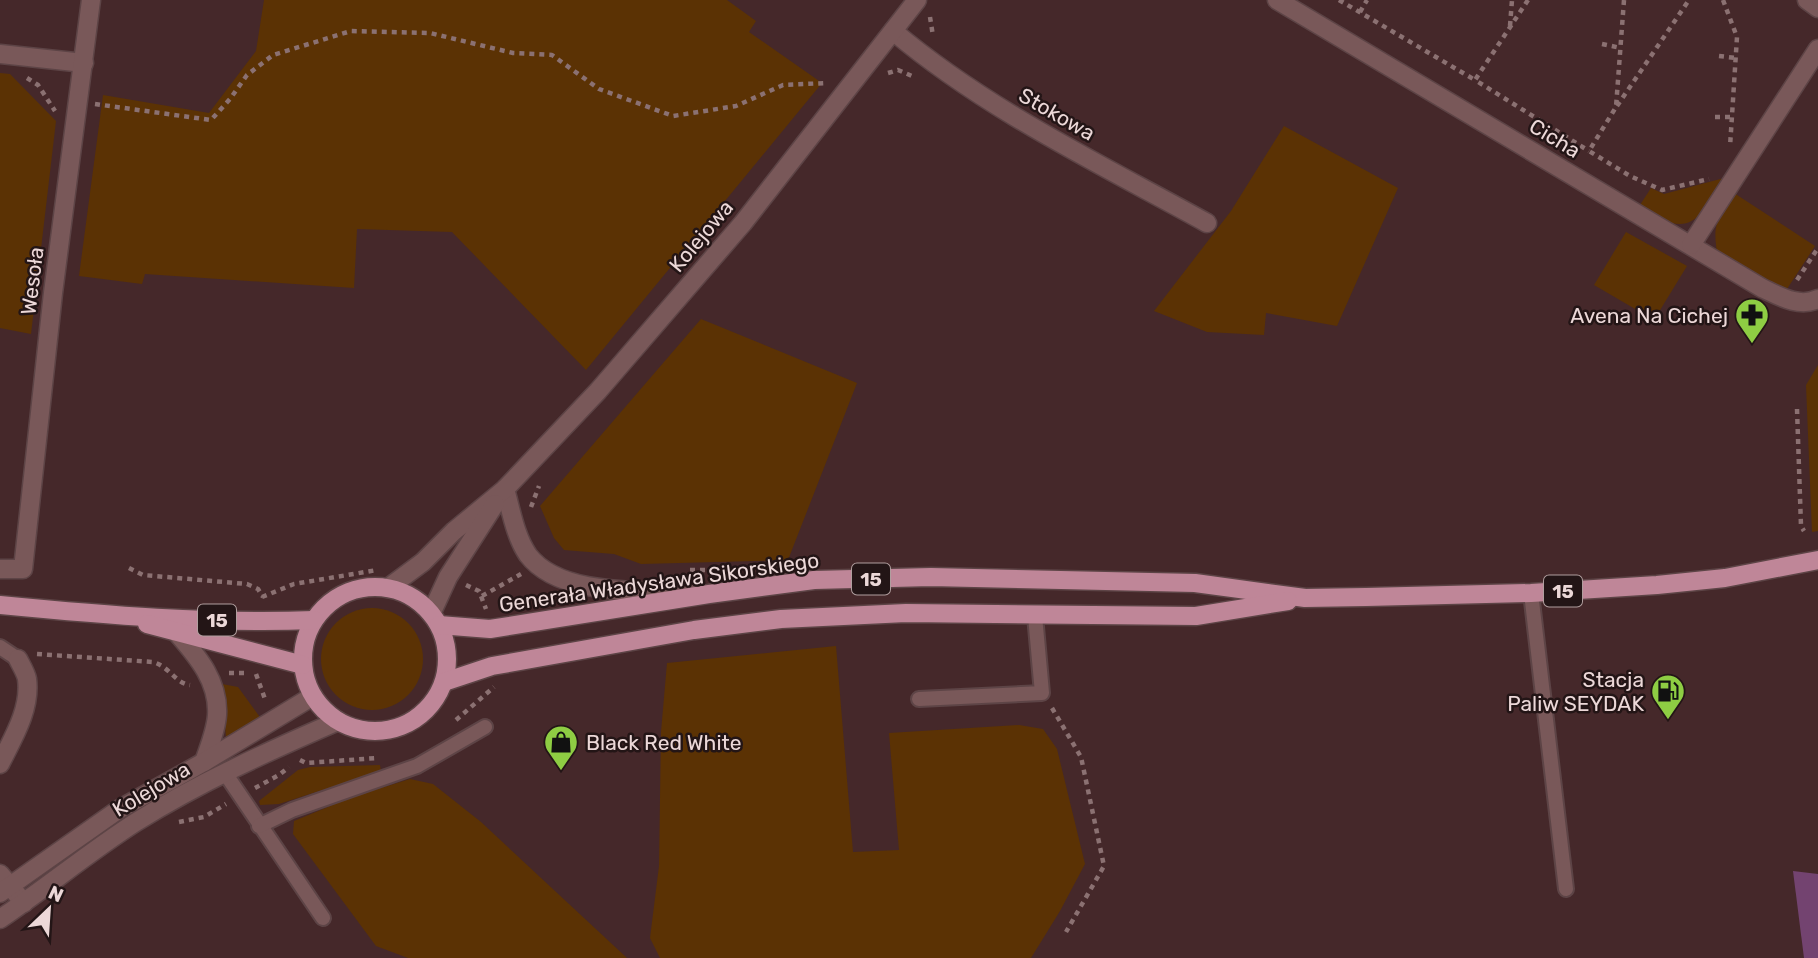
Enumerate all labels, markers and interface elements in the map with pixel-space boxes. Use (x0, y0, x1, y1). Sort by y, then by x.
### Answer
street label: Stokowa (1015, 82, 1099, 146)
street label: Cicha (1525, 113, 1585, 163)
street label: Kolejowa (664, 195, 738, 277)
street label: Wesoła (15, 246, 49, 316)
pharmacy icon: Avena Na Cichej (1733, 296, 1771, 345)
place label: Avena Na Cichej (1570, 303, 1728, 328)
street label: Generała Władysława Sikorskiego (497, 547, 821, 617)
road number: 15 (852, 564, 890, 594)
road number: 15 (1544, 576, 1582, 606)
road number: 15 (198, 604, 236, 636)
place label: Stacja Paliw SEYDAK (1507, 667, 1644, 716)
fuel station icon: Stacja Paliw SEYDAK (1649, 672, 1687, 721)
shop icon: Black Red White (542, 723, 580, 772)
place label: Black Red White (586, 730, 741, 755)
street label: Kolejowa (108, 756, 194, 822)
north arrow (14, 874, 84, 944)
text: N (45, 881, 67, 907)

